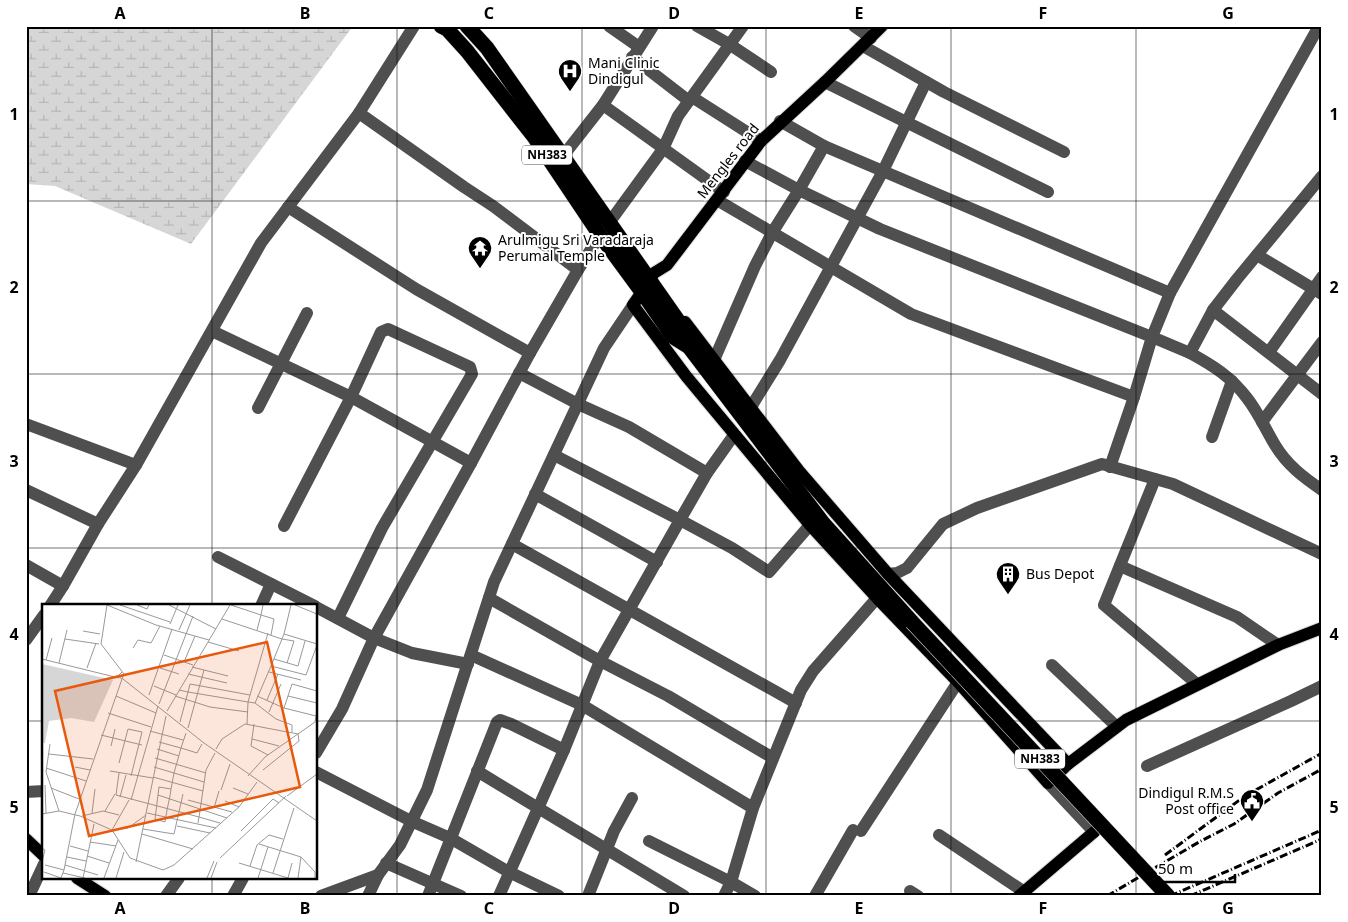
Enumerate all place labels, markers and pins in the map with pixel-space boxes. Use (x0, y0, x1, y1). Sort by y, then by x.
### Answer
place label: Mani Clinic Dindigul (588, 53, 660, 88)
hospital icon: Mani Clinic Dindigul (557, 58, 583, 92)
place label: Arulmigu Sri Varadaraja Perumal Temple (498, 230, 654, 265)
temple icon: Arulmigu Sri Varadaraja Perumal Temple (467, 235, 493, 269)
building icon: Bus Depot (995, 561, 1021, 595)
place label: Bus Depot (1026, 564, 1094, 583)
place label: Dindigul R.M.S Post office (1138, 783, 1234, 818)
public building icon: Dindigul R.M.S Post office (1239, 788, 1265, 822)

